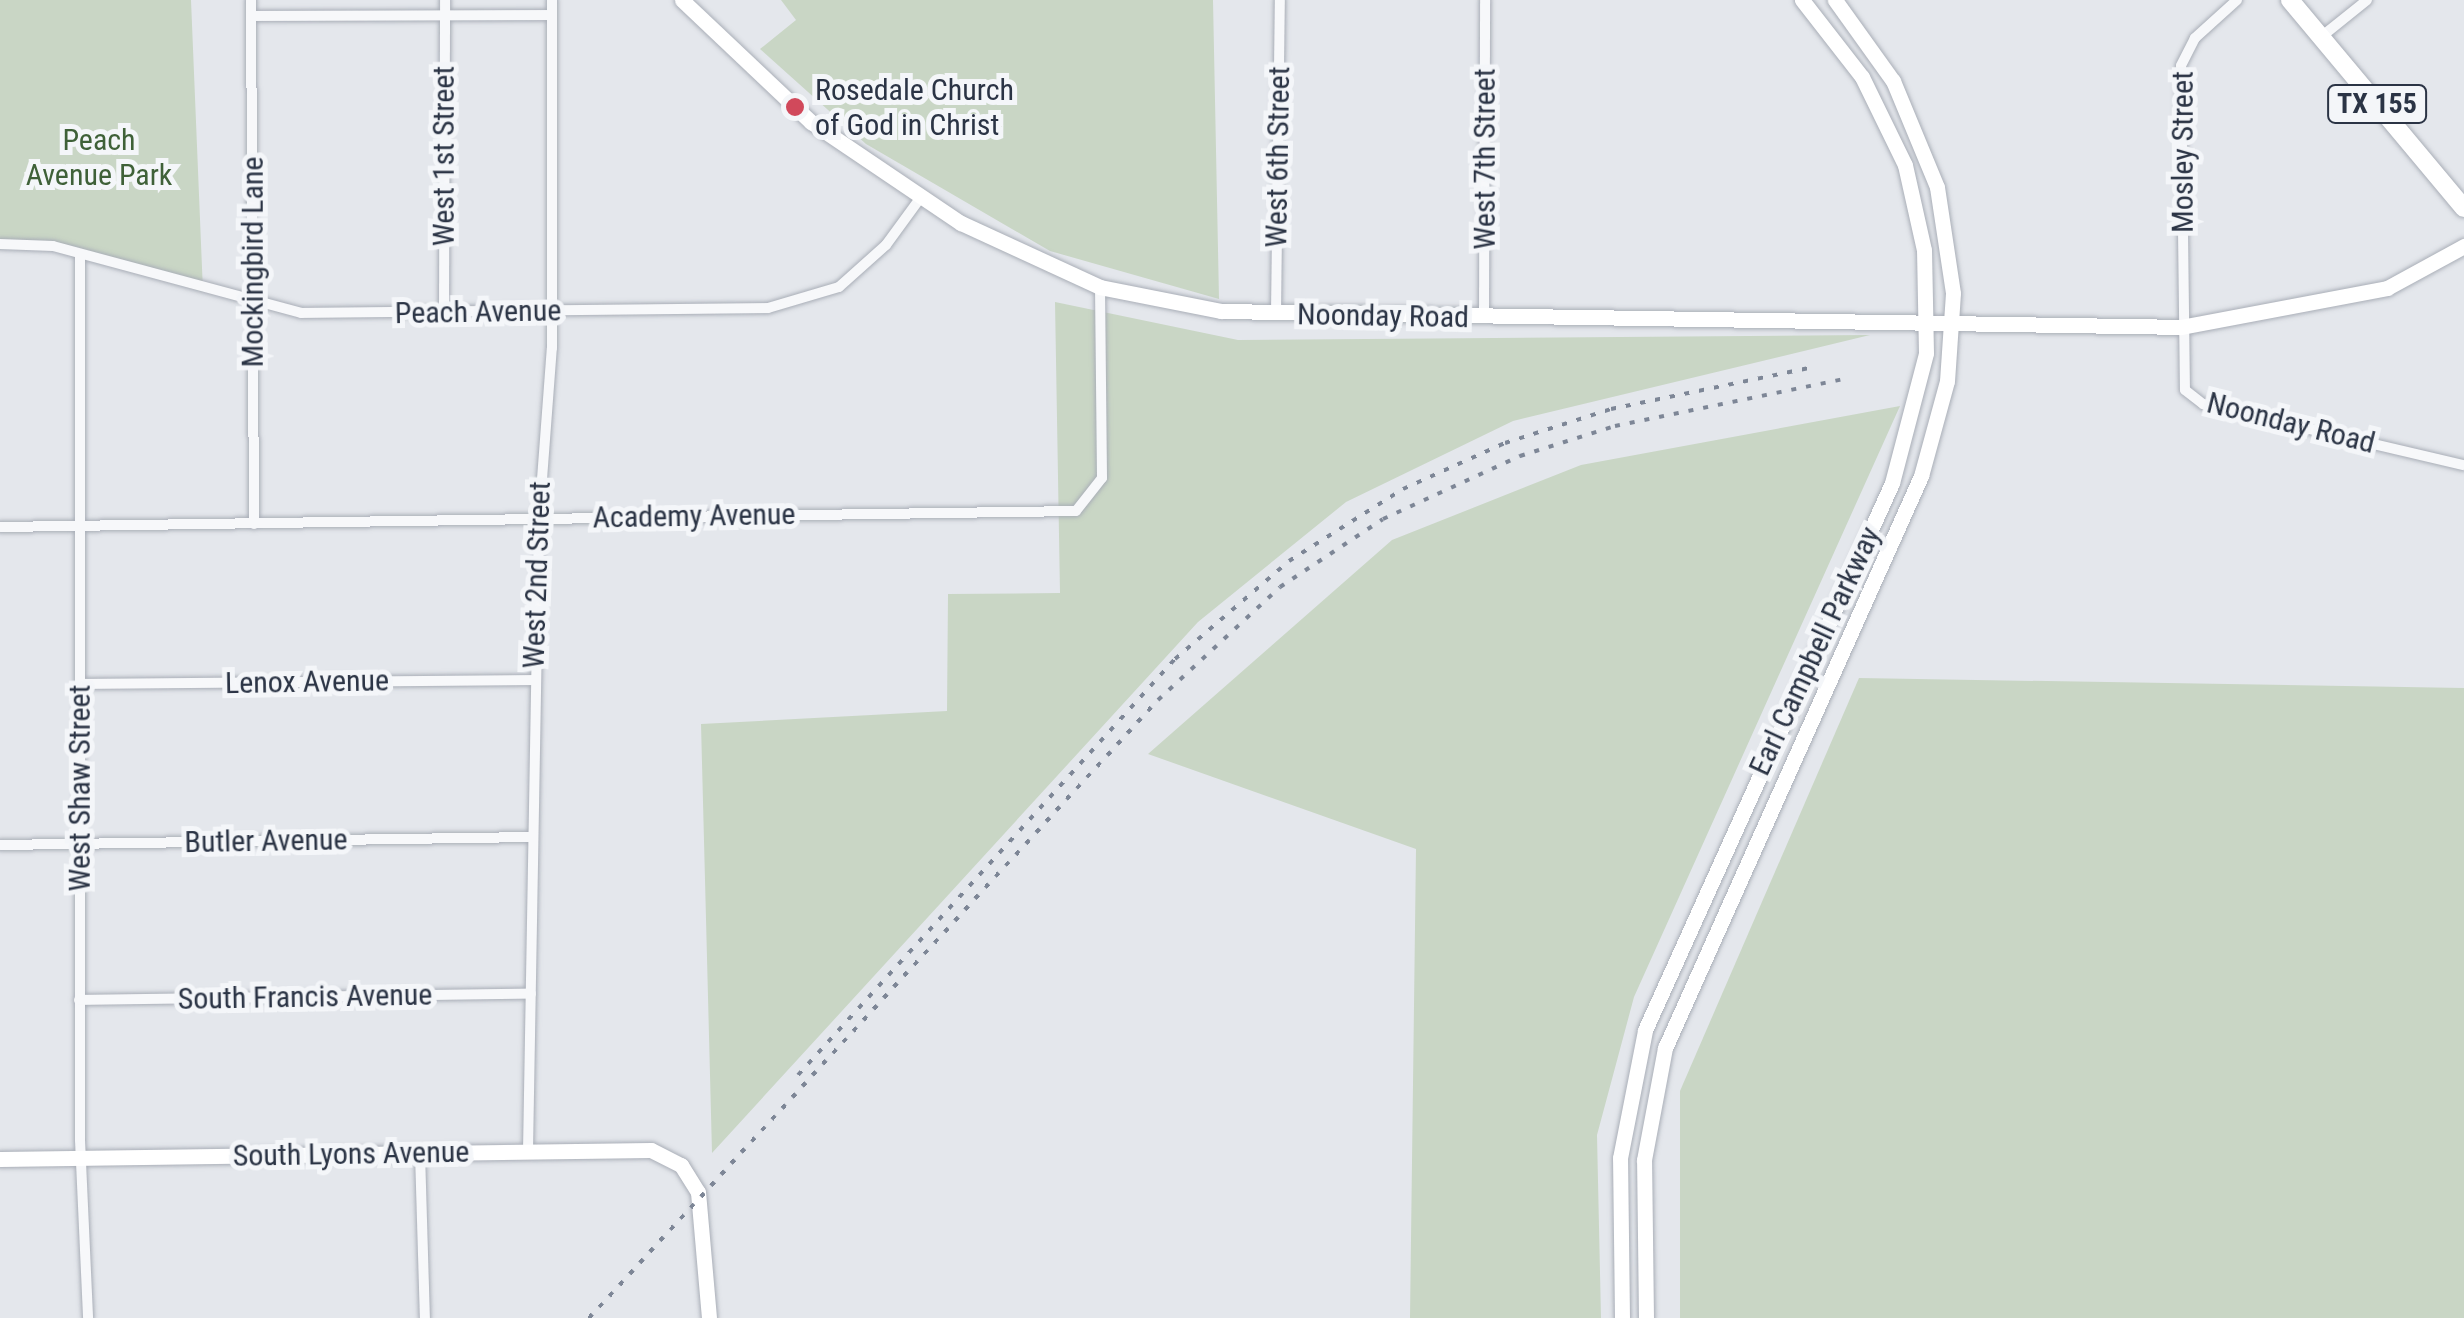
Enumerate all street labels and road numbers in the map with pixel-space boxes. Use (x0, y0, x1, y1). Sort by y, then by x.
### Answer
street label: West 1st Street (426, 66, 462, 246)
street label: West 6th Street (1258, 66, 1298, 248)
street label: West 7th Street (1467, 68, 1503, 250)
street label: Mosley Street (2165, 71, 2201, 233)
road number: TX 155 (2327, 81, 2427, 127)
street label: Mockingbird Lane (235, 157, 271, 367)
street label: Peach Avenue (394, 293, 562, 331)
street label: Noonday Road (1297, 297, 1469, 335)
street label: Noonday Road (2203, 385, 2379, 461)
street label: West 2nd Street (516, 481, 558, 669)
street label: Academy Avenue (592, 496, 796, 536)
street label: Earl Campbell Parkway (1742, 521, 1888, 781)
street label: Lenox Avenue (225, 663, 389, 701)
street label: West Shaw Street (62, 685, 98, 891)
street label: Butler Avenue (184, 822, 348, 860)
street label: South Francis Avenue (177, 977, 433, 1017)
street label: South Lyons Avenue (232, 1134, 470, 1174)

